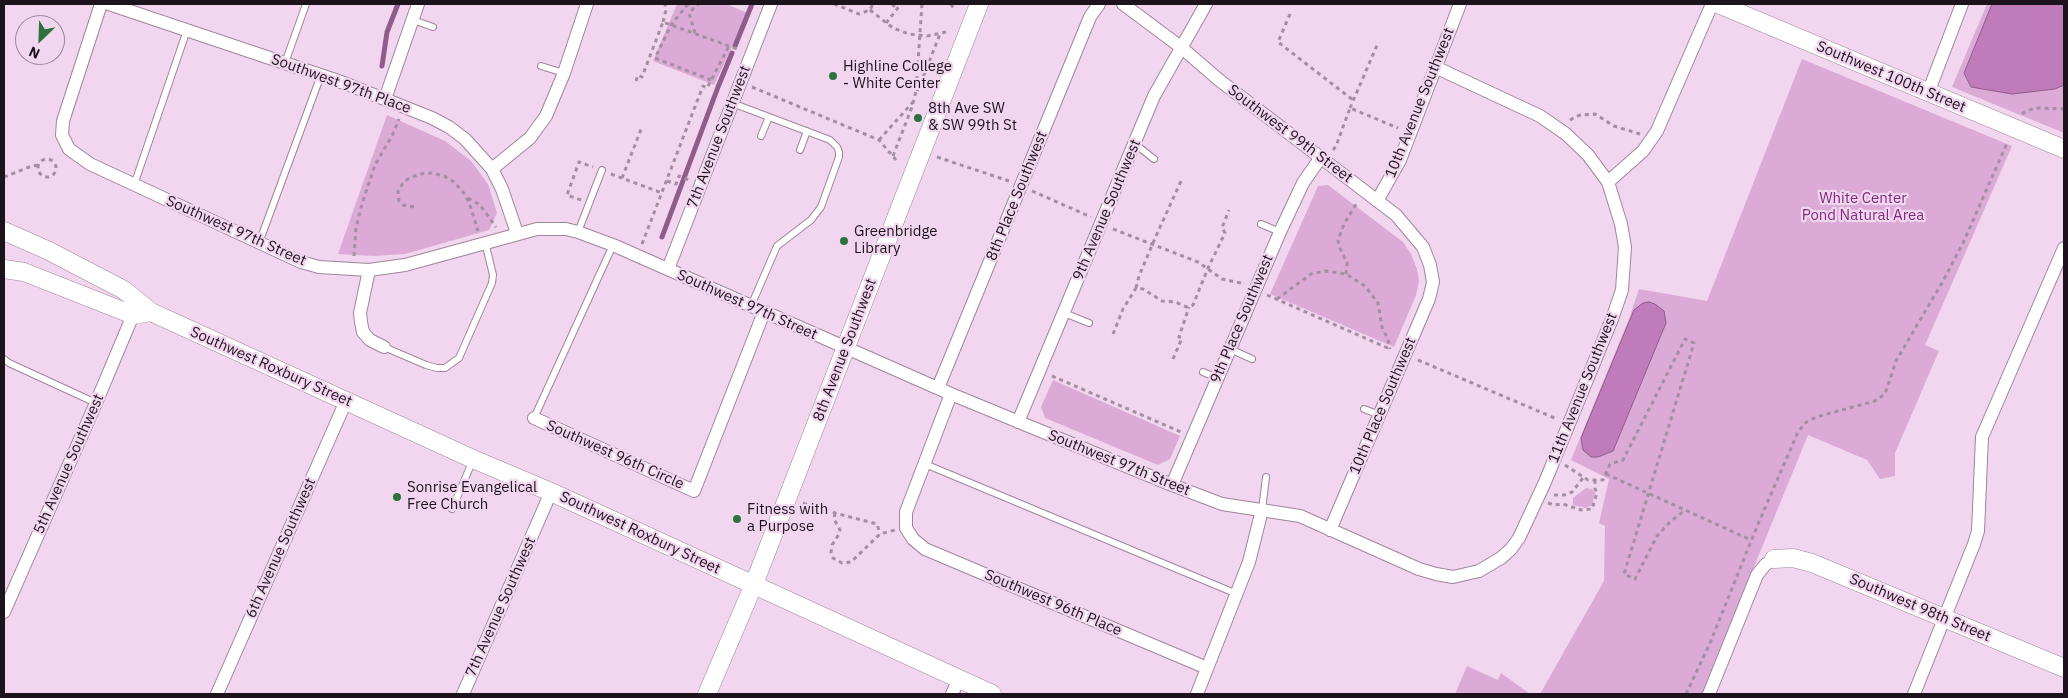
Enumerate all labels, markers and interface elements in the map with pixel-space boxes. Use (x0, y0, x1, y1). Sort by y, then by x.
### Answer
north arrow (15, 15, 65, 65)
street label: 10th Avenue Southwest (1382, 25, 1458, 181)
street label: Southwest 100th Street (1814, 37, 1968, 117)
text: N (26, 43, 43, 63)
street label: Southwest 97th Place (269, 50, 413, 118)
place label: Highline College - White Center (843, 58, 952, 93)
street label: 7th Avenue Southwest (683, 63, 755, 211)
marker: Highline College - White Center (827, 70, 839, 82)
street label: Southwest 99th Street (1224, 81, 1356, 187)
place label: 8th Ave SW & SW 99th St (928, 100, 1017, 135)
marker: 8th Ave SW & SW 99th St (912, 112, 924, 124)
street label: 8th Place Southwest (983, 129, 1051, 263)
street label: 9th Avenue Southwest (1069, 137, 1145, 283)
park label: White Center Pond Natural Area (1802, 190, 1924, 225)
street label: Southwest 97th Street (163, 192, 309, 270)
place label: Greenbridge Library (854, 223, 938, 258)
marker: Greenbridge Library (838, 235, 850, 247)
street label: 9th Place Southwest (1207, 252, 1277, 386)
street label: Southwest 97th Street (674, 266, 820, 344)
street label: 8th Avenue Southwest (809, 276, 881, 424)
street label: 11th Avenue Southwest (1545, 310, 1621, 466)
street label: Southwest Roxbury Street (187, 323, 355, 411)
street label: 10th Place Southwest (1346, 335, 1420, 477)
street label: 5th Avenue Southwest (30, 391, 108, 537)
street label: Southwest 96th Circle (543, 417, 687, 493)
street label: Southwest 97th Street (1045, 426, 1193, 500)
street label: 6th Avenue Southwest (242, 475, 320, 621)
place label: Sonrise Evangelical Free Church (407, 479, 537, 514)
street label: Southwest Roxbury Street (557, 488, 723, 578)
marker: Sonrise Evangelical Free Church (391, 491, 403, 503)
place label: Fitness with a Purpose (747, 501, 828, 536)
marker: Fitness with a Purpose (731, 513, 743, 525)
street label: 7th Avenue Southwest (462, 534, 540, 680)
street label: Southwest 96th Place (982, 566, 1124, 640)
street label: Southwest 98th Street (1847, 570, 1993, 646)

